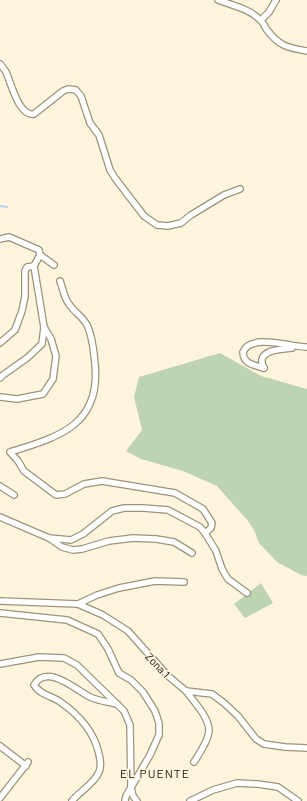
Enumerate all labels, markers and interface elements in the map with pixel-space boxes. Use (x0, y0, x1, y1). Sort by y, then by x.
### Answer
street label: Zona 1 (143, 650, 173, 680)
district label: EL PUENTE (120, 766, 190, 780)

